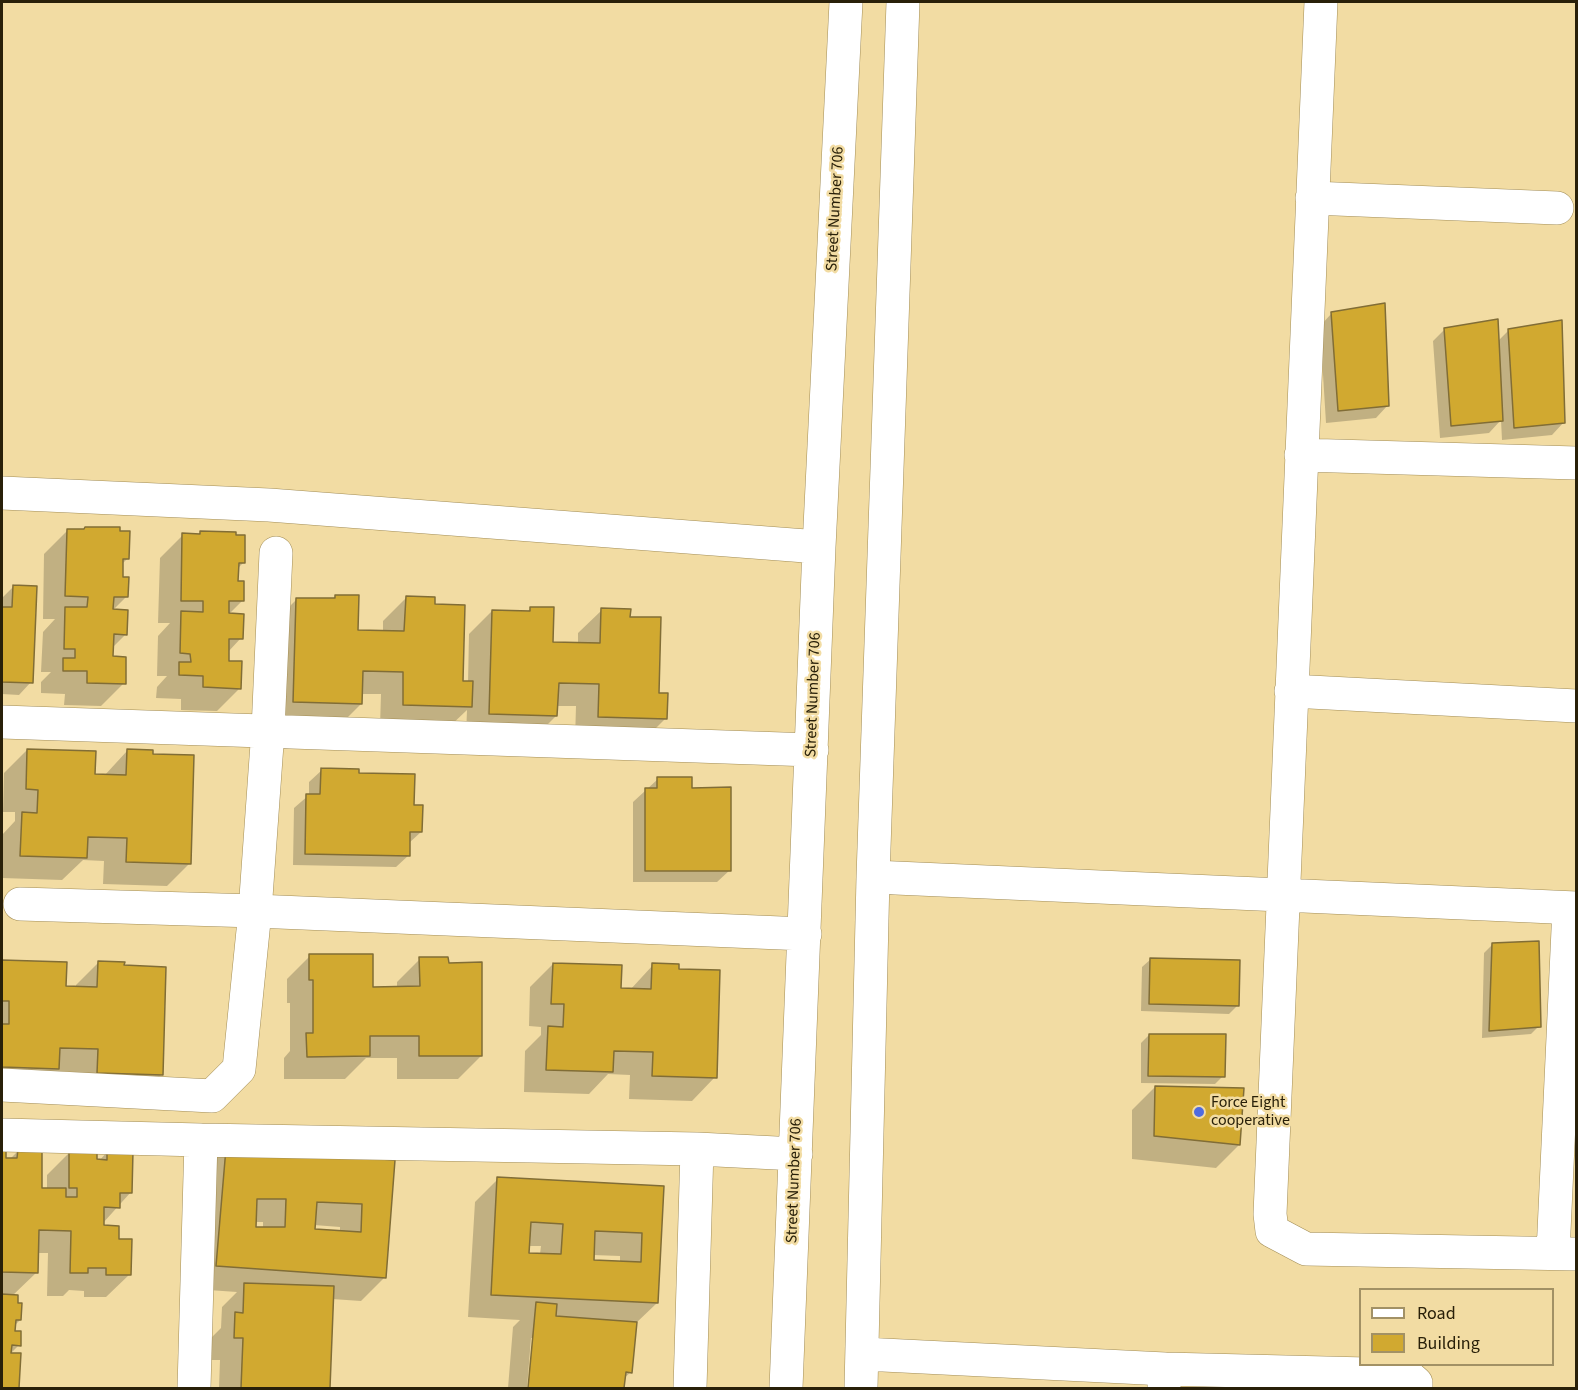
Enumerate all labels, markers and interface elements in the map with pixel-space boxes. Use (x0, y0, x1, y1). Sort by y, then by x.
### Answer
street label: Street Number 706 (823, 146, 849, 272)
street label: Street Number 706 (802, 632, 826, 758)
place label: Force Eight cooperative (1211, 1093, 1290, 1131)
marker: Force Eight cooperative (1192, 1105, 1206, 1119)
street label: Street Number 706 (783, 1118, 807, 1244)
legend (1359, 1288, 1554, 1366)
text: Road (1417, 1301, 1456, 1326)
text: Building (1417, 1331, 1480, 1356)

